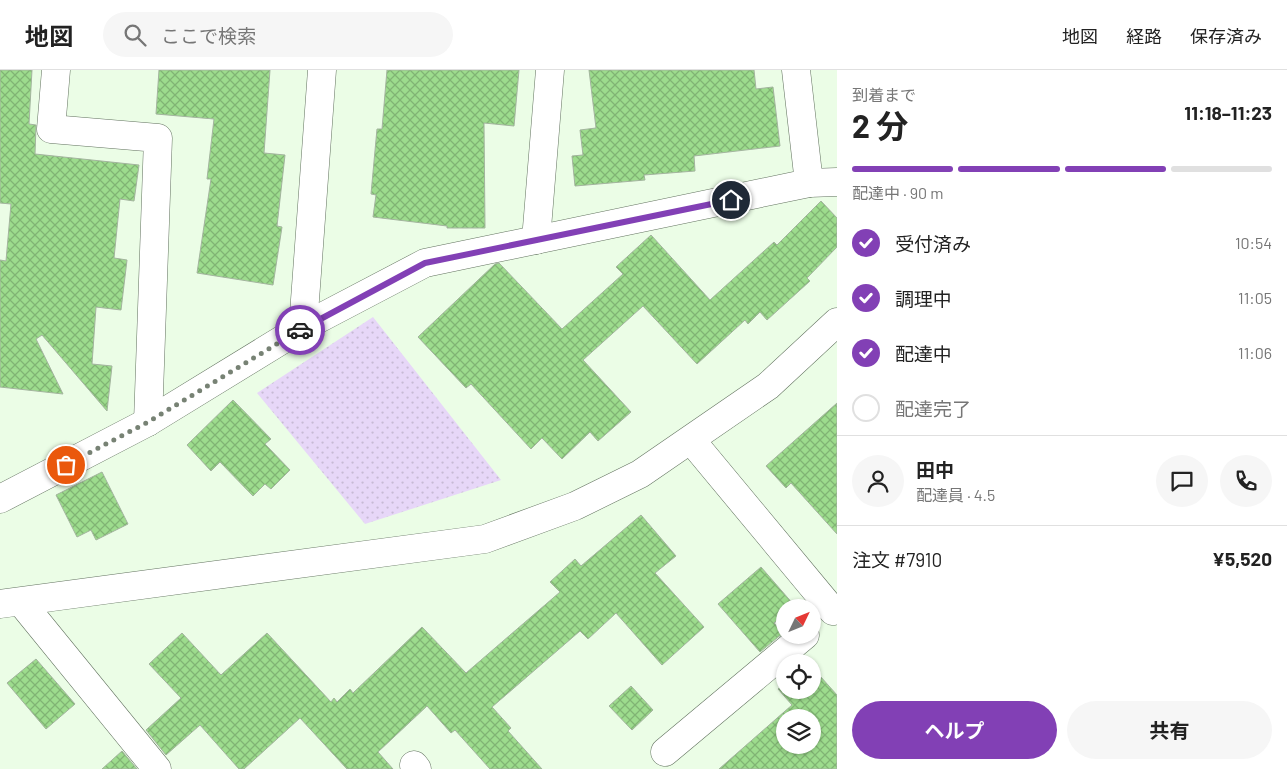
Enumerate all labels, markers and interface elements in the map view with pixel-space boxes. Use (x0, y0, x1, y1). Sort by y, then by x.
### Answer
search box (103, 12, 453, 57)
text: 地図 (25, 21, 73, 50)
icon: search (121, 21, 149, 49)
text: ここで検索 (161, 24, 256, 47)
text: 地図 (1062, 25, 1098, 47)
text: 経路 (1126, 25, 1162, 47)
text: 保存済み (1190, 25, 1262, 47)
text: 到着まで (852, 85, 916, 104)
text: 11:18–11:23 (1184, 101, 1272, 124)
text: 2 分 (852, 106, 908, 144)
pin (710, 179, 752, 221)
text: 配達中 · 90 m (852, 183, 944, 202)
icon: home (717, 186, 745, 214)
icon: check (852, 229, 880, 257)
text: 受付済み (895, 232, 971, 255)
text: 10:54 (1235, 233, 1272, 252)
icon: check (852, 284, 880, 312)
text: 調理中 (895, 287, 952, 310)
text: 11:05 (1238, 288, 1272, 307)
courier (275, 305, 325, 355)
icon: car (286, 316, 314, 344)
icon: check (852, 339, 880, 367)
text: 配達中 (895, 342, 952, 365)
text: 11:06 (1238, 343, 1272, 362)
text: 配達完了 (895, 397, 971, 420)
pin (45, 444, 87, 486)
icon: bag (52, 451, 80, 479)
button: person (852, 455, 904, 507)
button: chat (1156, 455, 1208, 507)
button: phone (1220, 455, 1272, 507)
text: 田中 (916, 458, 954, 481)
text: 配達員 · 4.5 (916, 485, 995, 504)
text: ¥5,520 (1212, 547, 1272, 570)
text: 注文 #7910 (852, 548, 942, 571)
north arrow (776, 599, 821, 644)
map controls (776, 599, 821, 754)
button: locate (776, 654, 821, 699)
button: ヘルプ (852, 701, 1057, 759)
button: 共有 (1067, 701, 1272, 759)
button: layers (776, 709, 821, 754)

